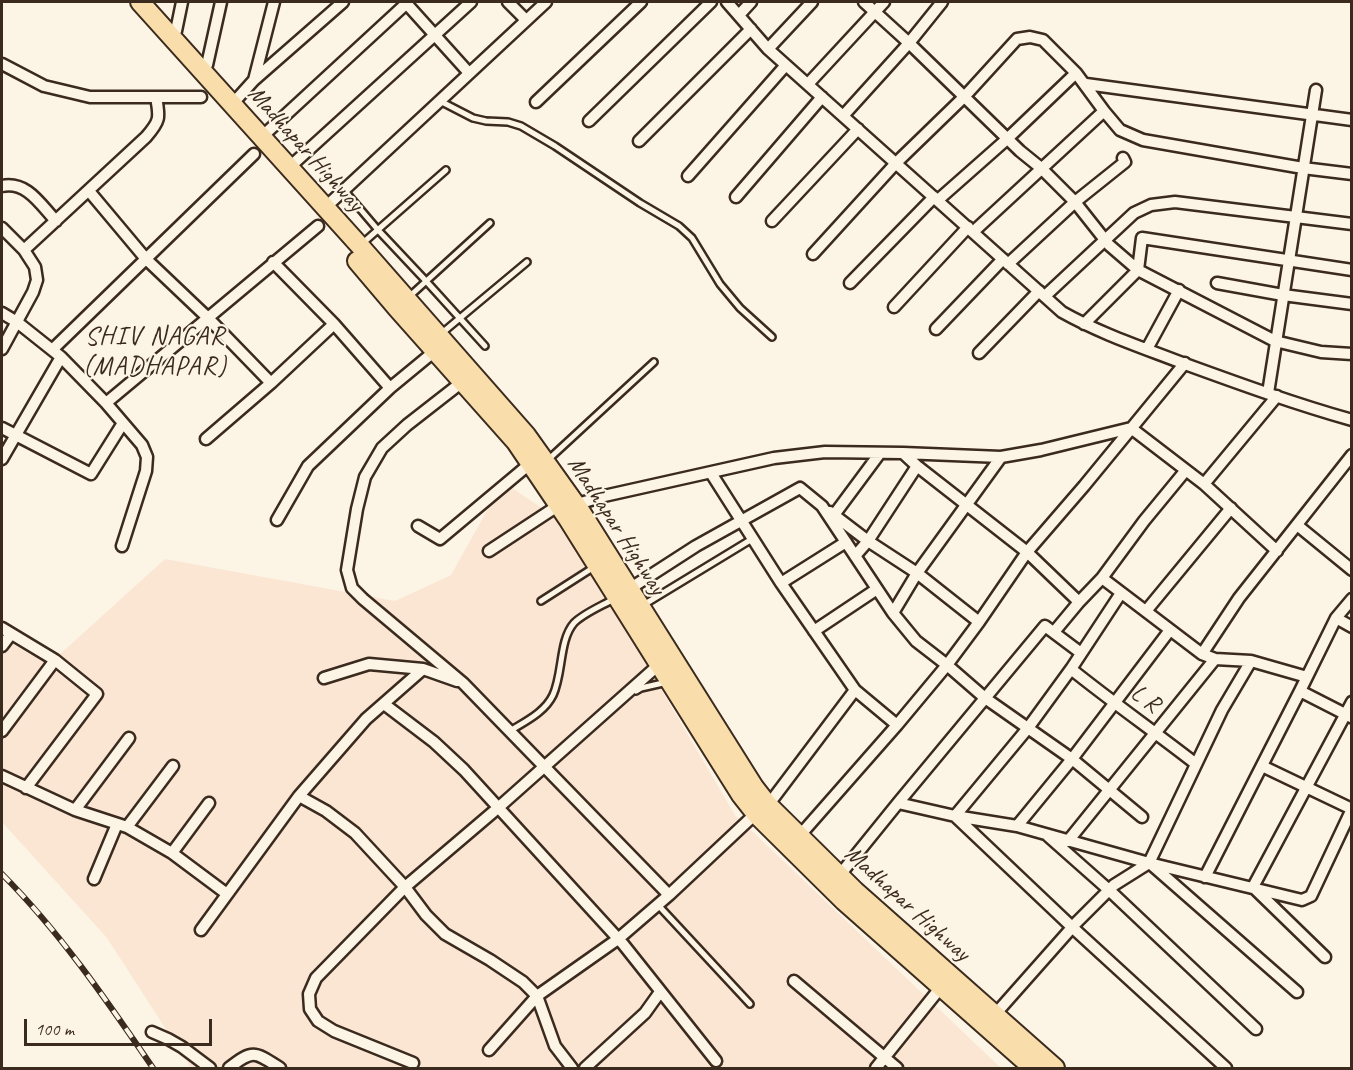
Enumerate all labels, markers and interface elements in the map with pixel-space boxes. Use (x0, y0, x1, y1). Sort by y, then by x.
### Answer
street label: Madhapar Highway (241, 80, 369, 218)
district label: SHIV NAGAR (MADHAPAR) (84, 321, 226, 382)
street label: Madhapar Highway (561, 452, 671, 600)
street label: L R (1125, 679, 1165, 719)
street label: Madhapar Highway (838, 840, 976, 968)
scale bar (27, 1007, 214, 1045)
text: 100 m (35, 1018, 74, 1040)

